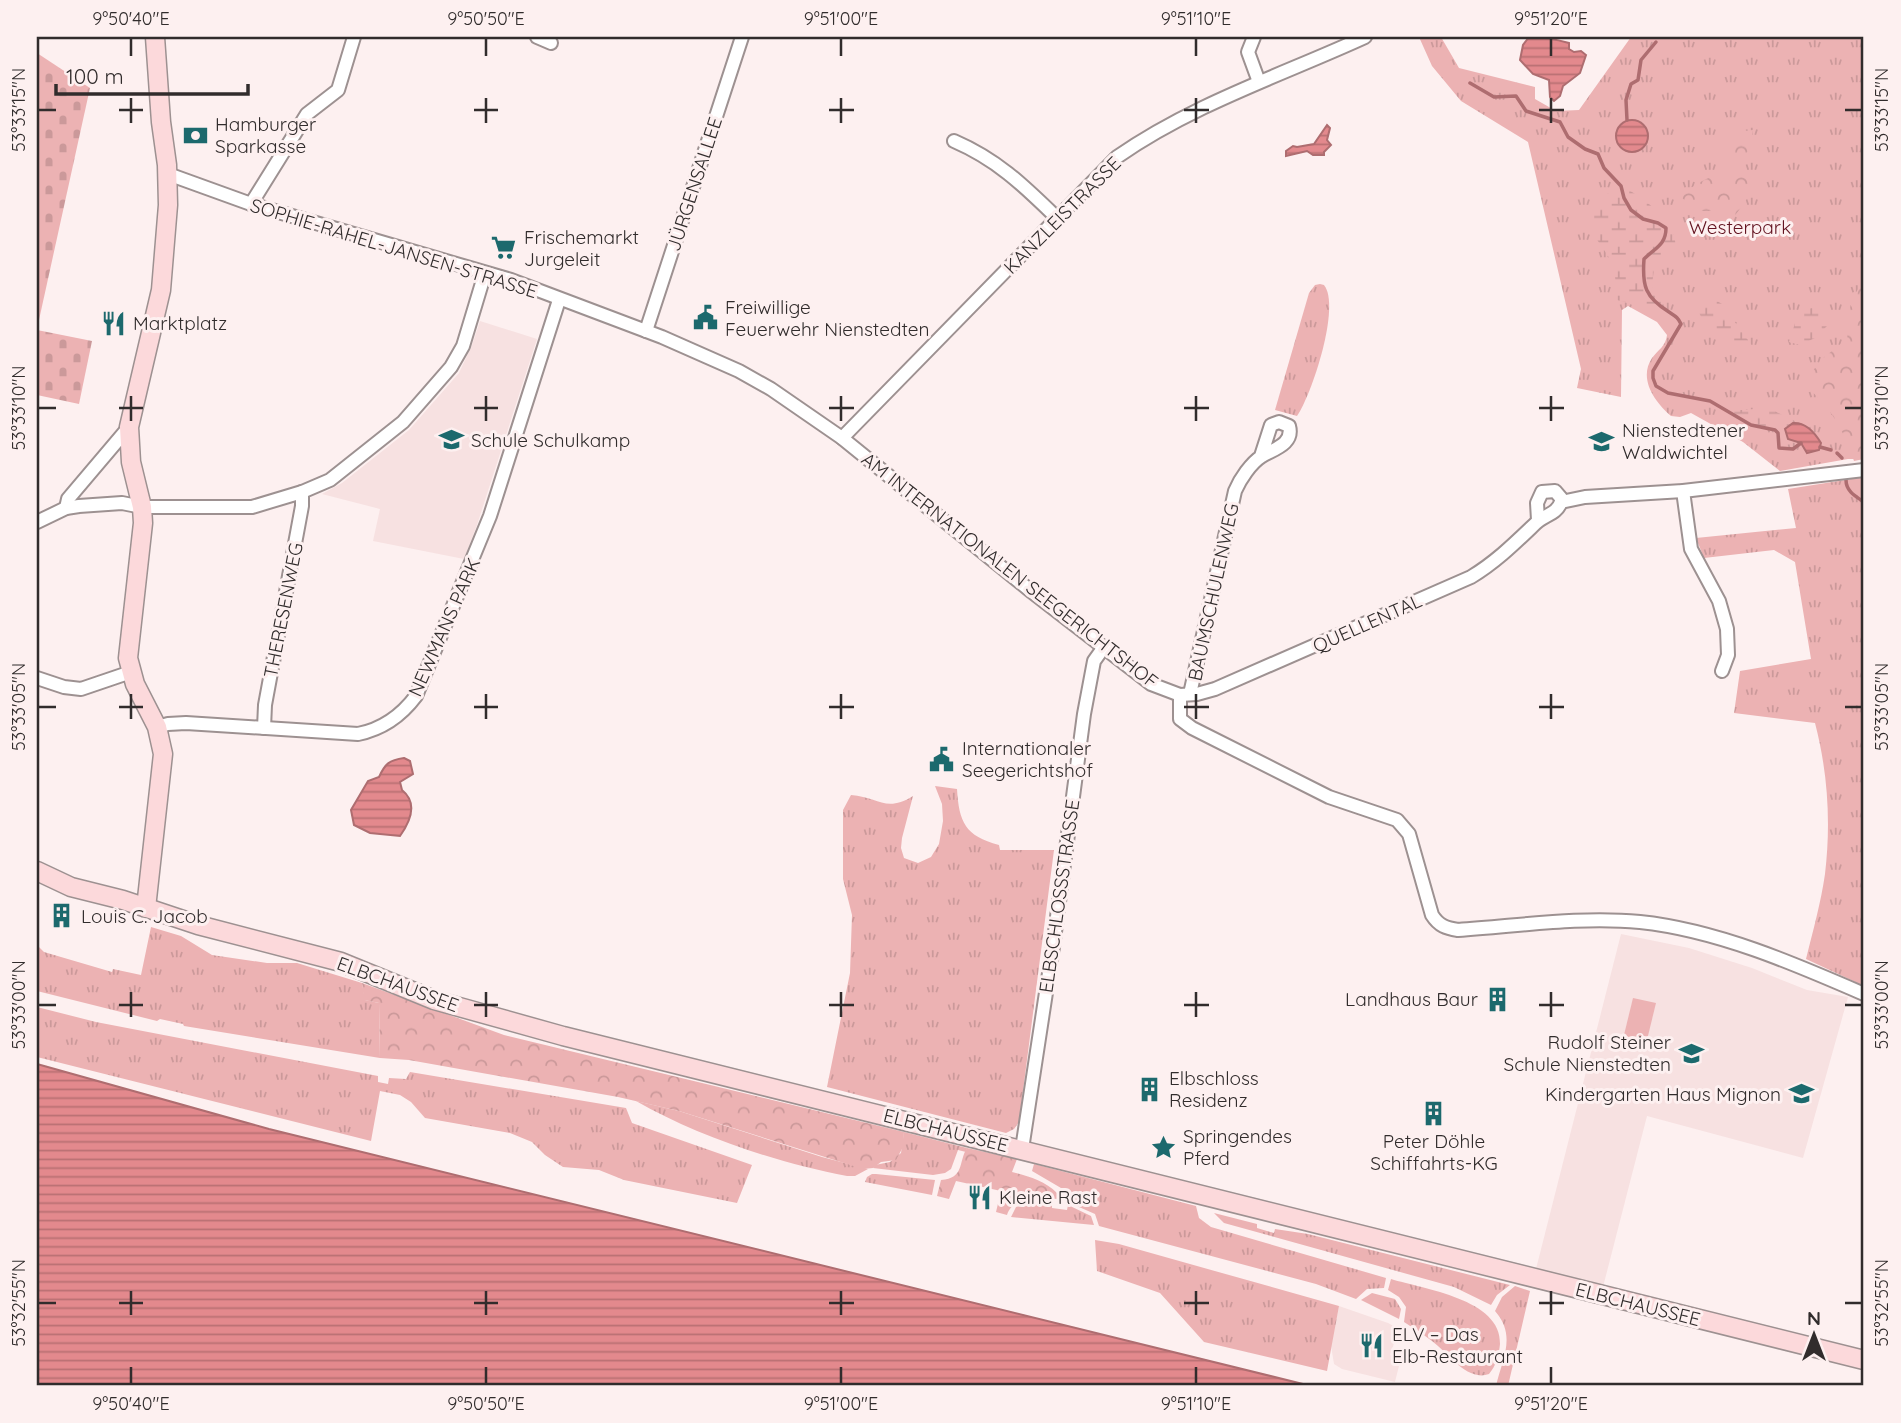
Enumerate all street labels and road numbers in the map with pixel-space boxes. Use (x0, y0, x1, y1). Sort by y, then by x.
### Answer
street label: JÜRGENSALLEE (661, 114, 727, 254)
street label: KANZLEISTRASSE (998, 151, 1126, 279)
street label: SOPHIE-RAHEL-JANSEN-STRASSE (248, 193, 540, 303)
street label: AM INTERNATIONALEN SEEGERICHTSHOF (857, 447, 1163, 693)
street label: BAUMSCHULENWEG (1182, 501, 1244, 683)
street label: THERESENWEG (258, 540, 308, 680)
street label: NEWMANS PARK (403, 554, 485, 700)
street label: QUELLENTAL (1309, 588, 1425, 658)
street label: ELBSCHLOSSSTRASSE (1034, 798, 1084, 994)
street label: ELBCHAUSSEE (334, 951, 462, 1017)
street label: ELBCHAUSSEE (881, 1103, 1011, 1157)
street label: ELBCHAUSSEE (1573, 1277, 1703, 1331)

